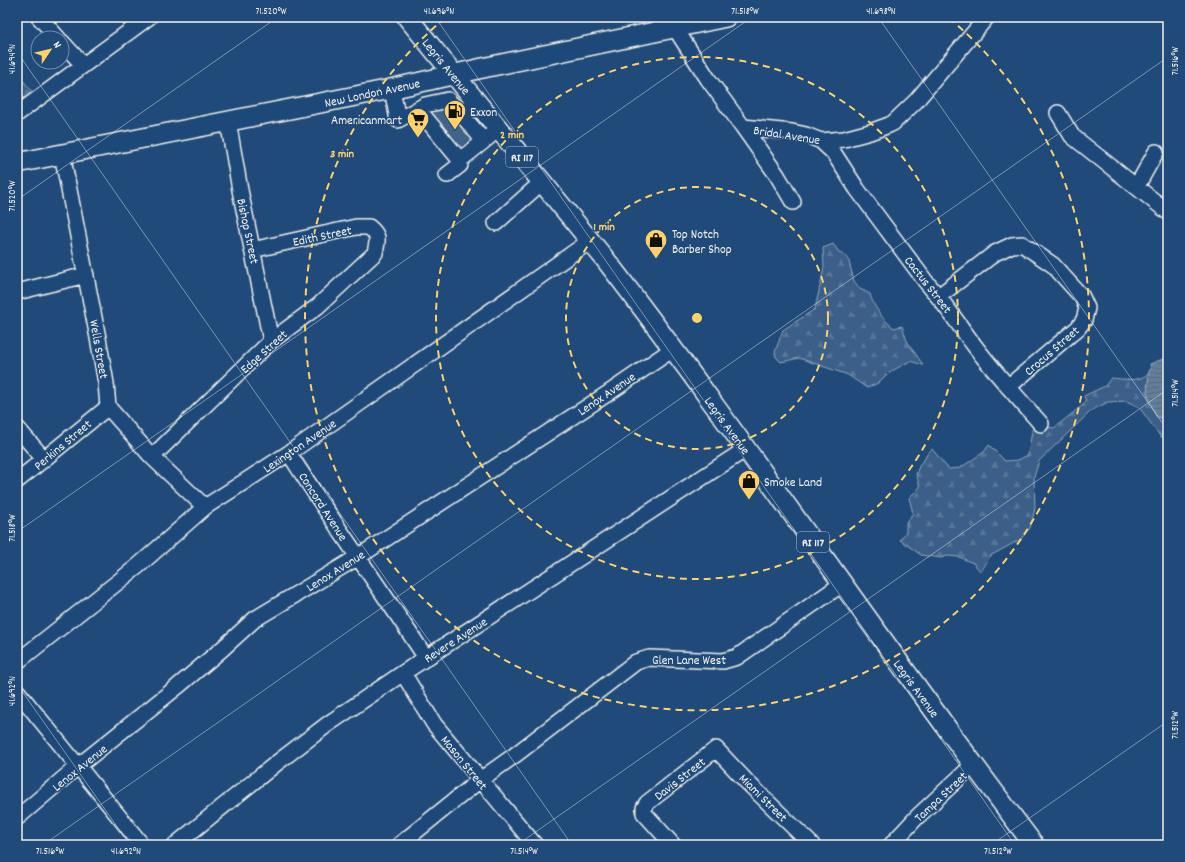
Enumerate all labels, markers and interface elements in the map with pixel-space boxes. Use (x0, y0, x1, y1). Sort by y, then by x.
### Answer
text: 71.520°W (255, 5, 287, 19)
text: 41.696°N (424, 5, 454, 19)
text: 71.518°W (731, 5, 759, 19)
text: 41.698°N (866, 5, 896, 19)
north arrow (30, 30, 70, 70)
street label: Legris Avenue (416, 35, 474, 100)
text: N (48, 39, 65, 53)
text: 41.694°N (6, 44, 20, 74)
text: 71.516°W (1169, 47, 1183, 75)
street label: New London Avenue (323, 75, 422, 114)
fuel station icon: Exxon (442, 98, 468, 131)
place label: Exxon (470, 104, 497, 123)
supermarket icon: Americanmart (405, 106, 431, 139)
place label: Americanmart (331, 112, 402, 131)
street label: Bridal Avenue (752, 122, 822, 151)
text: 2 min (500, 127, 524, 144)
text: 3 min (330, 146, 354, 163)
road number: RI 117 (506, 147, 538, 167)
text: 71.520°W (6, 180, 20, 212)
street label: Bishop Street (230, 197, 263, 266)
text: 1 min (593, 219, 615, 236)
street label: Edith Street (291, 222, 354, 253)
place label: Top Notch Barber Shop (672, 226, 732, 260)
shop icon: Top Notch Barber Shop (643, 227, 669, 260)
street label: Cactus Street (899, 253, 956, 318)
centre of rings (690, 311, 704, 325)
street label: Wells Street (83, 319, 112, 381)
street label: Crocus Street (1021, 322, 1085, 381)
street label: Edge Street (237, 326, 293, 379)
street label: Lenox Avenue (575, 369, 640, 421)
text: 71.514°W (1169, 379, 1183, 407)
street label: Legris Avenue (698, 393, 754, 460)
street label: Lexington Avenue (260, 415, 341, 479)
street label: Perkins Street (31, 416, 97, 476)
shop icon: Smoke Land (736, 468, 762, 501)
street label: Concord Avenue (293, 469, 351, 546)
place label: Smoke Land (764, 474, 822, 493)
text: 71.518°W (6, 514, 20, 542)
road number: RI 117 (797, 532, 829, 552)
street label: Lenox Avenue (303, 546, 370, 598)
street label: Revere Avenue (421, 613, 492, 669)
street label: Glen Lane West (652, 652, 726, 671)
street label: Legris Avenue (887, 656, 943, 723)
text: 41.692°N (6, 676, 20, 706)
text: 71.512°W (1169, 711, 1183, 739)
street label: Mason Street (435, 732, 491, 795)
street label: Lenox Avenue (49, 741, 112, 797)
street label: Davis Street (651, 754, 710, 806)
street label: Tampa Street (911, 768, 973, 828)
street label: Miami Street (734, 770, 791, 828)
text: 71.516°W (36, 845, 64, 859)
text: 41.692°N (111, 845, 141, 859)
text: 71.514°W (510, 845, 538, 859)
text: 71.512°W (984, 845, 1012, 859)

